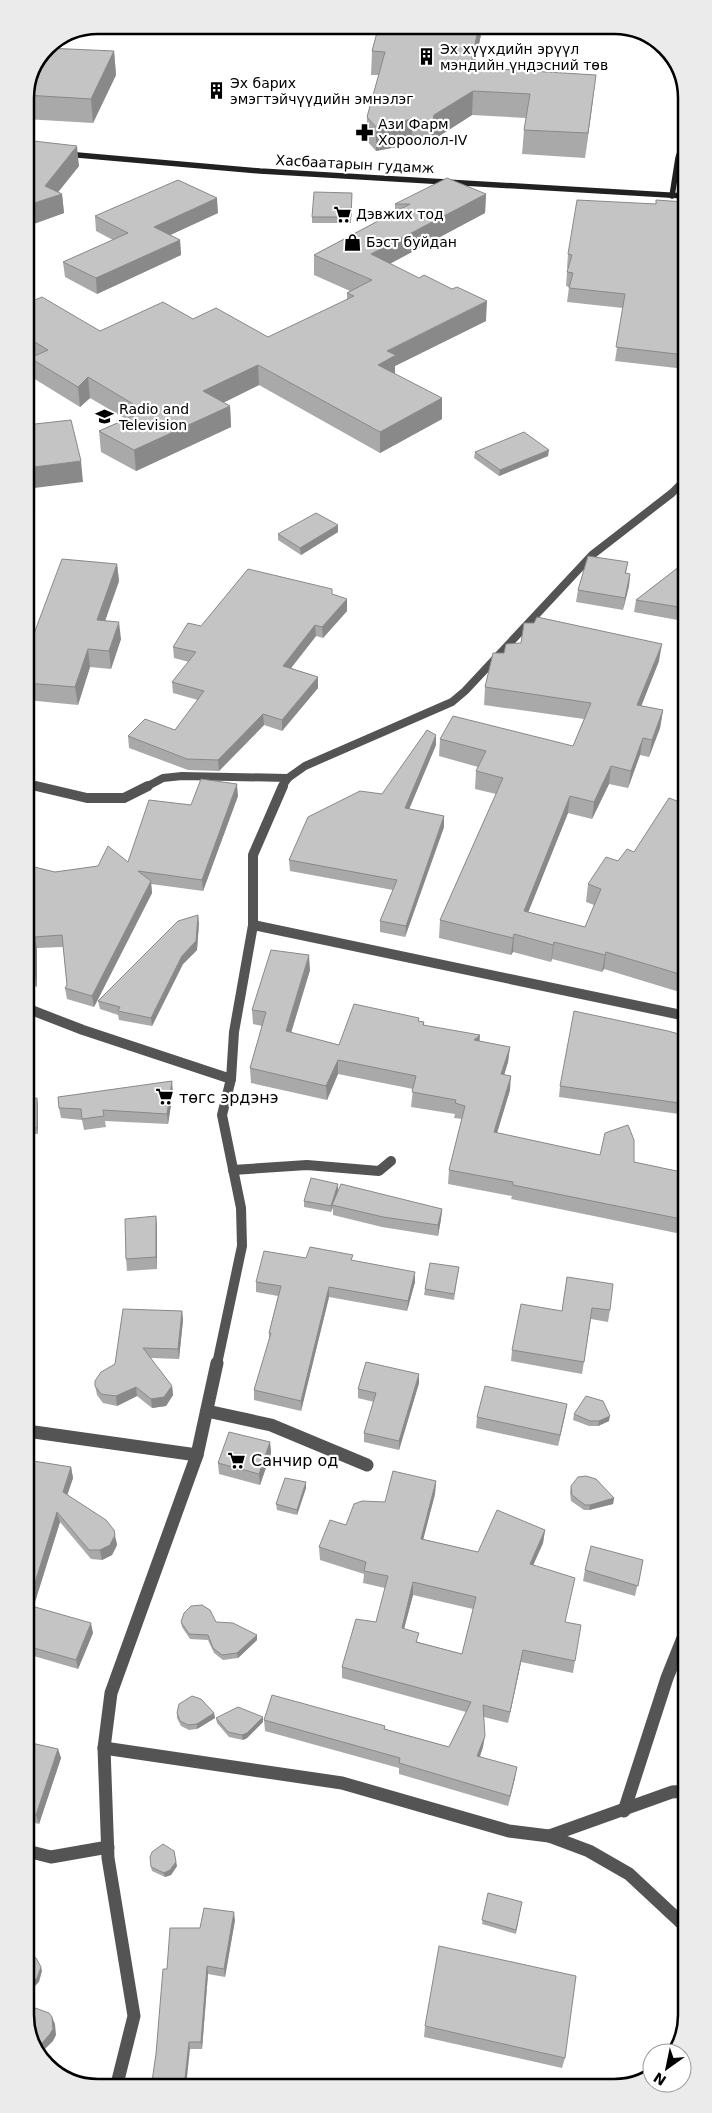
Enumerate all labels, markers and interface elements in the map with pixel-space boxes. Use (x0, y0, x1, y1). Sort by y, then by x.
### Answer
place label: Эх хүүхдийн эрүүл мэндийн үндэсний төв (440, 41, 608, 73)
building icon: Эх хүүхдийн эрүүл мэндийн үндэсний төв (416, 47, 436, 67)
place label: Эх барих эмэгтэйчүүдийн эмнэлэг (230, 75, 414, 107)
building icon: Эх барих эмэгтэйчүүдийн эмнэлэг (206, 81, 226, 101)
place label: Ази Фарм Хороолол-IV (378, 116, 468, 148)
pharmacy icon: Ази Фарм Хороолол-IV (354, 122, 374, 142)
street label: Хасбаатарын гудамж (275, 152, 435, 176)
supermarket icon: Дэвжих тод (332, 204, 352, 224)
place label: Дэвжих тод (356, 206, 444, 222)
shop icon: Бэст буйдан (342, 232, 362, 252)
place label: Бэст буйдан (366, 234, 457, 250)
place label: Radio and Television (118, 401, 189, 433)
school or university icon: Radio and Television (95, 407, 115, 427)
supermarket icon: төгс эрдэнэ (155, 1087, 175, 1107)
place label: төгс эрдэнэ (179, 1088, 278, 1107)
supermarket icon: Санчир од (227, 1450, 247, 1470)
place label: Санчир од (251, 1451, 338, 1470)
north arrow (642, 2043, 692, 2093)
text: N (651, 2069, 669, 2089)

